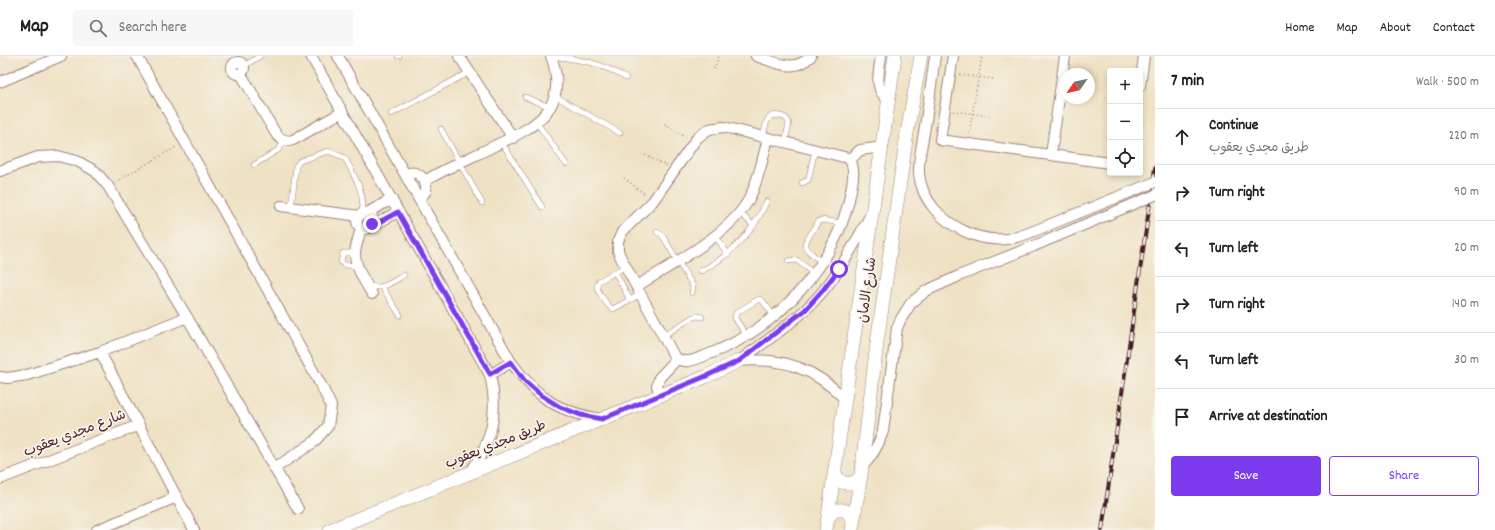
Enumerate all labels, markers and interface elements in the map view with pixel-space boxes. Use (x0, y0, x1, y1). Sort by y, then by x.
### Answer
search box (73, 10, 353, 46)
text: Map (20, 14, 49, 41)
icon: search (87, 17, 109, 39)
text: Search here (119, 17, 187, 39)
text: Home (1285, 18, 1314, 38)
text: Map (1336, 18, 1358, 38)
text: About (1380, 18, 1411, 38)
text: Contact (1433, 18, 1475, 38)
north arrow (1059, 68, 1095, 104)
map controls (1107, 68, 1143, 176)
button: + (1107, 68, 1143, 104)
text: 7 min (1171, 70, 1204, 94)
text: Walk · 500 m (1416, 73, 1479, 92)
button: − (1107, 104, 1143, 140)
text: Continue (1209, 115, 1258, 137)
icon: ahead (1171, 126, 1193, 148)
text: 220 m (1449, 127, 1479, 146)
text: طريق مجدي يعقوب (1209, 139, 1309, 158)
button: locate (1107, 140, 1143, 176)
icon: right (1171, 182, 1193, 204)
text: Turn right (1209, 182, 1265, 204)
text: 90 m (1454, 183, 1479, 202)
route end (363, 215, 381, 233)
icon: left (1171, 238, 1193, 260)
text: Turn left (1209, 238, 1258, 260)
text: 20 m (1454, 239, 1479, 258)
street label: شارع الامان (854, 256, 882, 324)
route start (830, 260, 848, 278)
icon: right (1171, 294, 1193, 316)
text: Turn right (1209, 294, 1265, 316)
text: 140 m (1452, 295, 1479, 314)
icon: left (1171, 350, 1193, 372)
text: Turn left (1209, 350, 1258, 372)
text: 30 m (1454, 351, 1479, 370)
street label: شارع مجدي يعقوب (21, 405, 129, 463)
icon: arrive (1171, 406, 1193, 428)
text: Arrive at destination (1209, 406, 1327, 428)
street label: طريق مجدي يعقوب (442, 416, 550, 474)
button: Save (1171, 456, 1321, 496)
button: Share (1329, 456, 1479, 496)

